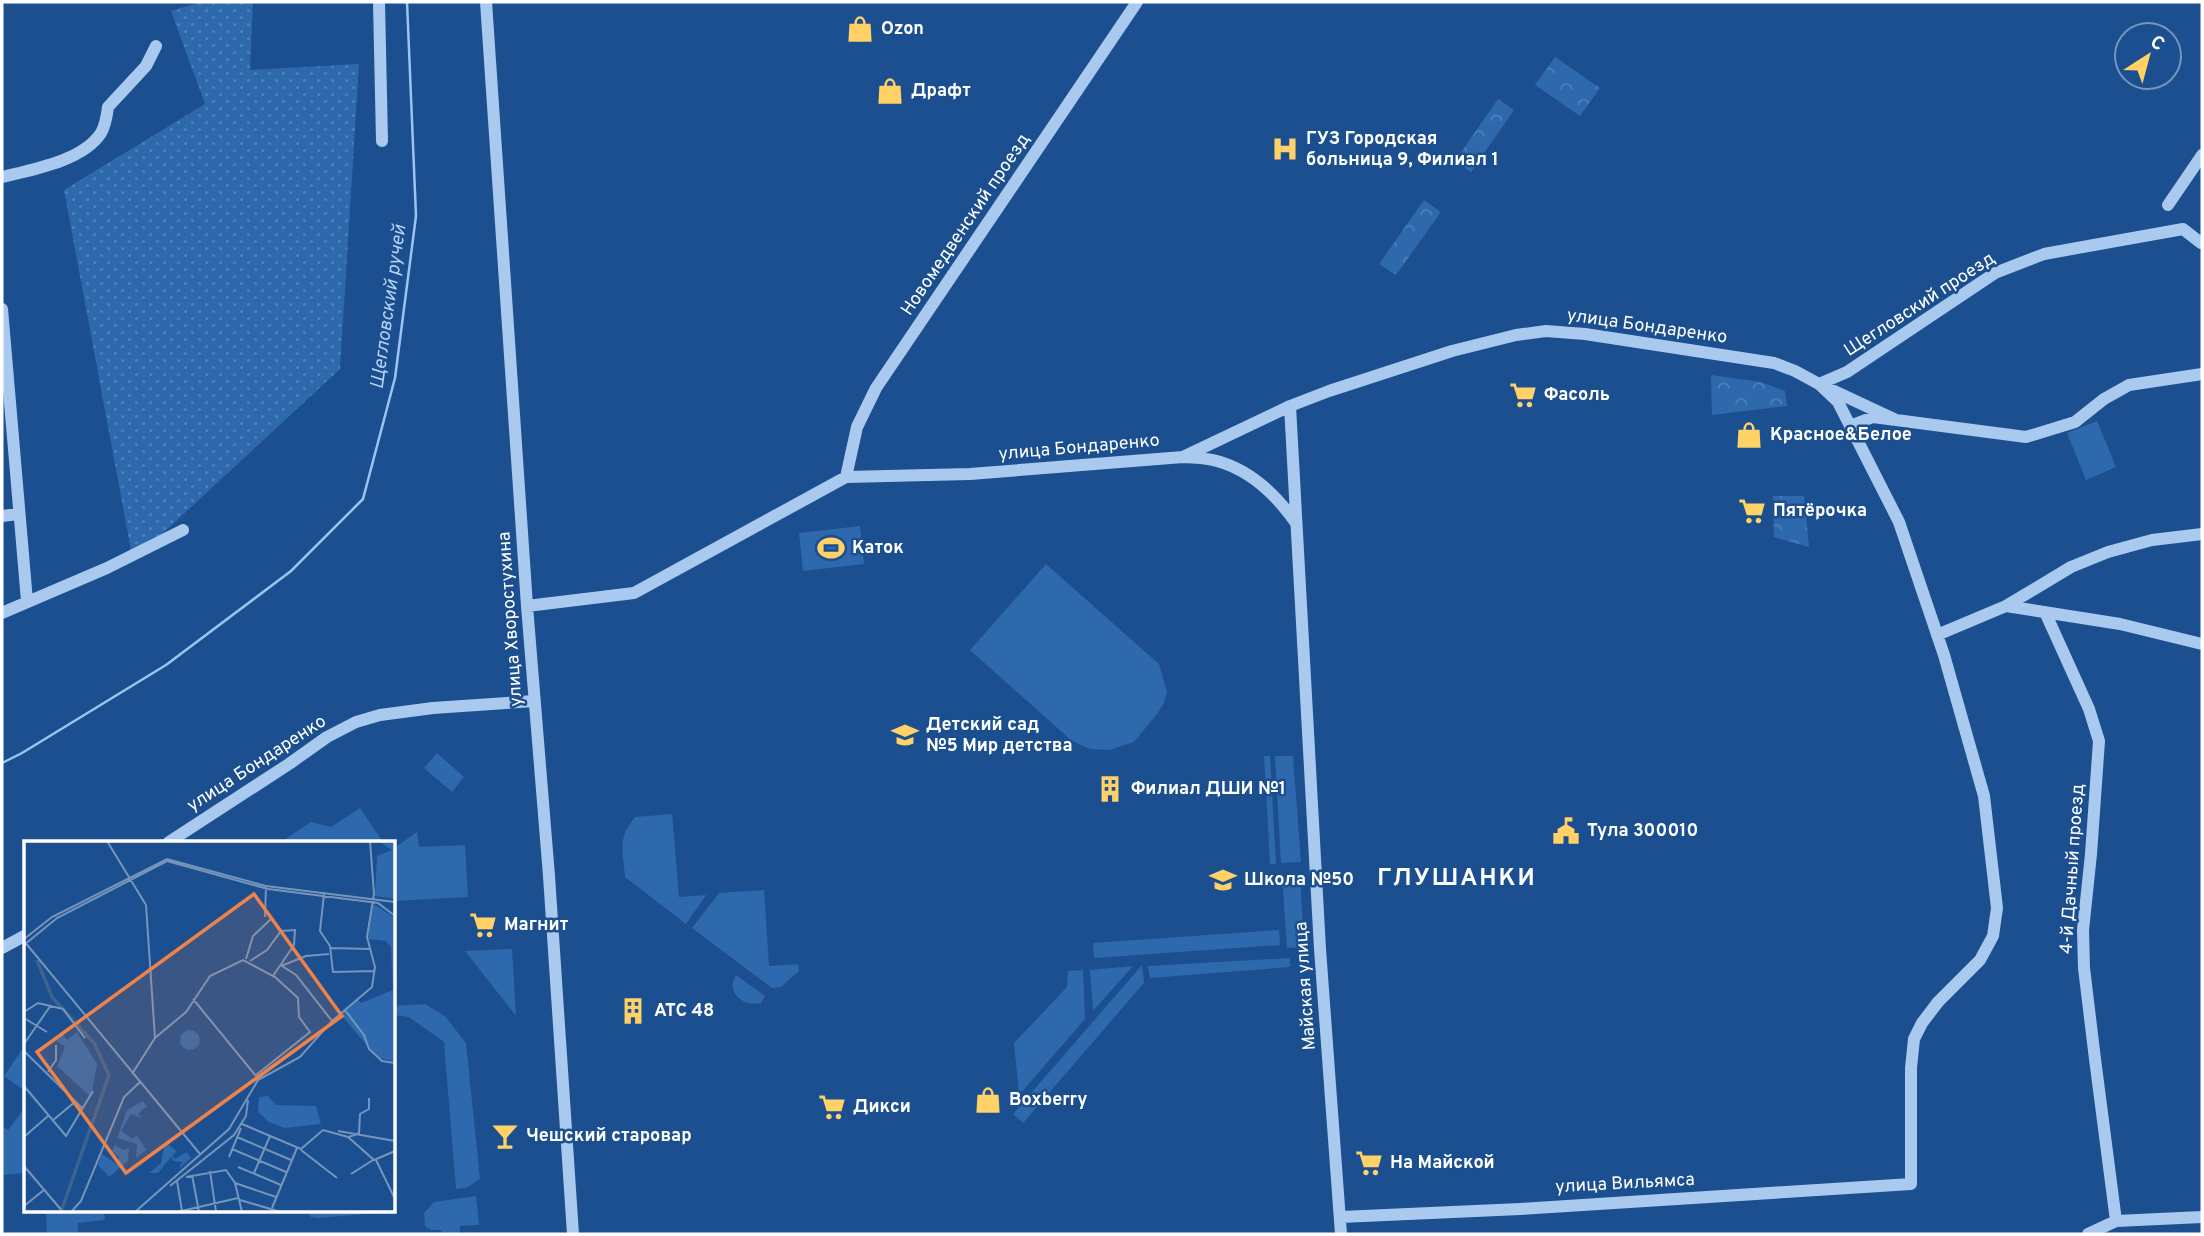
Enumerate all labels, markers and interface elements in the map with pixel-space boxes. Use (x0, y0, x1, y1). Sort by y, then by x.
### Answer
shop icon: Ozon (845, 14, 875, 44)
place label: Ozon (881, 18, 924, 41)
north arrow (2113, 21, 2183, 91)
text: С (2145, 31, 2169, 57)
shop icon: Драфт (875, 76, 905, 106)
place label: Драфт (911, 80, 971, 103)
place label: ГУЗ Городская больница 9, Филиал 1 (1306, 128, 1499, 172)
street label: Новомедвенский проезд (896, 129, 1036, 321)
hospital icon: ГУЗ Городская больница 9, Филиал 1 (1270, 134, 1300, 164)
water label: Щегловский ручей (366, 222, 413, 391)
street label: Щегловский проезд (1840, 248, 2000, 362)
street label: улица Бондаренко (1565, 304, 1729, 350)
supermarket icon: Фасоль (1508, 380, 1538, 410)
place label: Фасоль (1544, 384, 1610, 407)
shop icon: Красное&Белое (1734, 420, 1764, 450)
place label: Красное&Белое (1770, 424, 1912, 447)
street label: улица Бондаренко (997, 429, 1161, 467)
supermarket icon: Пятёрочка (1737, 496, 1767, 526)
place label: Пятёрочка (1773, 500, 1867, 523)
street label: улица Хворостухина (493, 531, 529, 707)
sports icon: Каток (816, 533, 846, 563)
place label: Каток (852, 537, 904, 560)
street label: улица Бондаренко (183, 710, 331, 818)
place label: Детский сад №5 Мир детства (926, 714, 1073, 758)
school or university icon: Детский сад №5 Мир детства (890, 720, 920, 750)
building icon: Филиал ДШИ №1 (1095, 774, 1125, 804)
place label: Филиал ДШИ №1 (1131, 778, 1286, 801)
street label: 4-й Дачный проезд (2056, 783, 2090, 955)
public building icon: Тула 300010 (1551, 816, 1581, 846)
place label: Тула 300010 (1587, 820, 1698, 843)
inset map (24, 841, 396, 1212)
district label: ГЛУШАНКИ (1377, 864, 1537, 894)
school or university icon: Школа №50 (1208, 865, 1238, 895)
place label: Школа №50 (1244, 869, 1354, 892)
supermarket icon: Магнит (468, 910, 498, 940)
place label: Магнит (504, 914, 569, 937)
street label: Майская улица (1290, 921, 1322, 1051)
building icon: АТС 48 (618, 996, 648, 1026)
place label: АТС 48 (654, 1000, 714, 1023)
shop icon: Boxberry (973, 1085, 1003, 1115)
place label: Boxberry (1009, 1089, 1087, 1112)
supermarket icon: Дикси (817, 1092, 847, 1122)
place label: Дикси (853, 1096, 911, 1119)
bar icon: Чешский старовар (490, 1121, 520, 1151)
place label: Чешский старовар (526, 1125, 692, 1148)
supermarket icon: На Майской (1354, 1148, 1384, 1178)
place label: На Майской (1390, 1152, 1495, 1175)
street label: улица Вильямса (1555, 1169, 1695, 1199)

